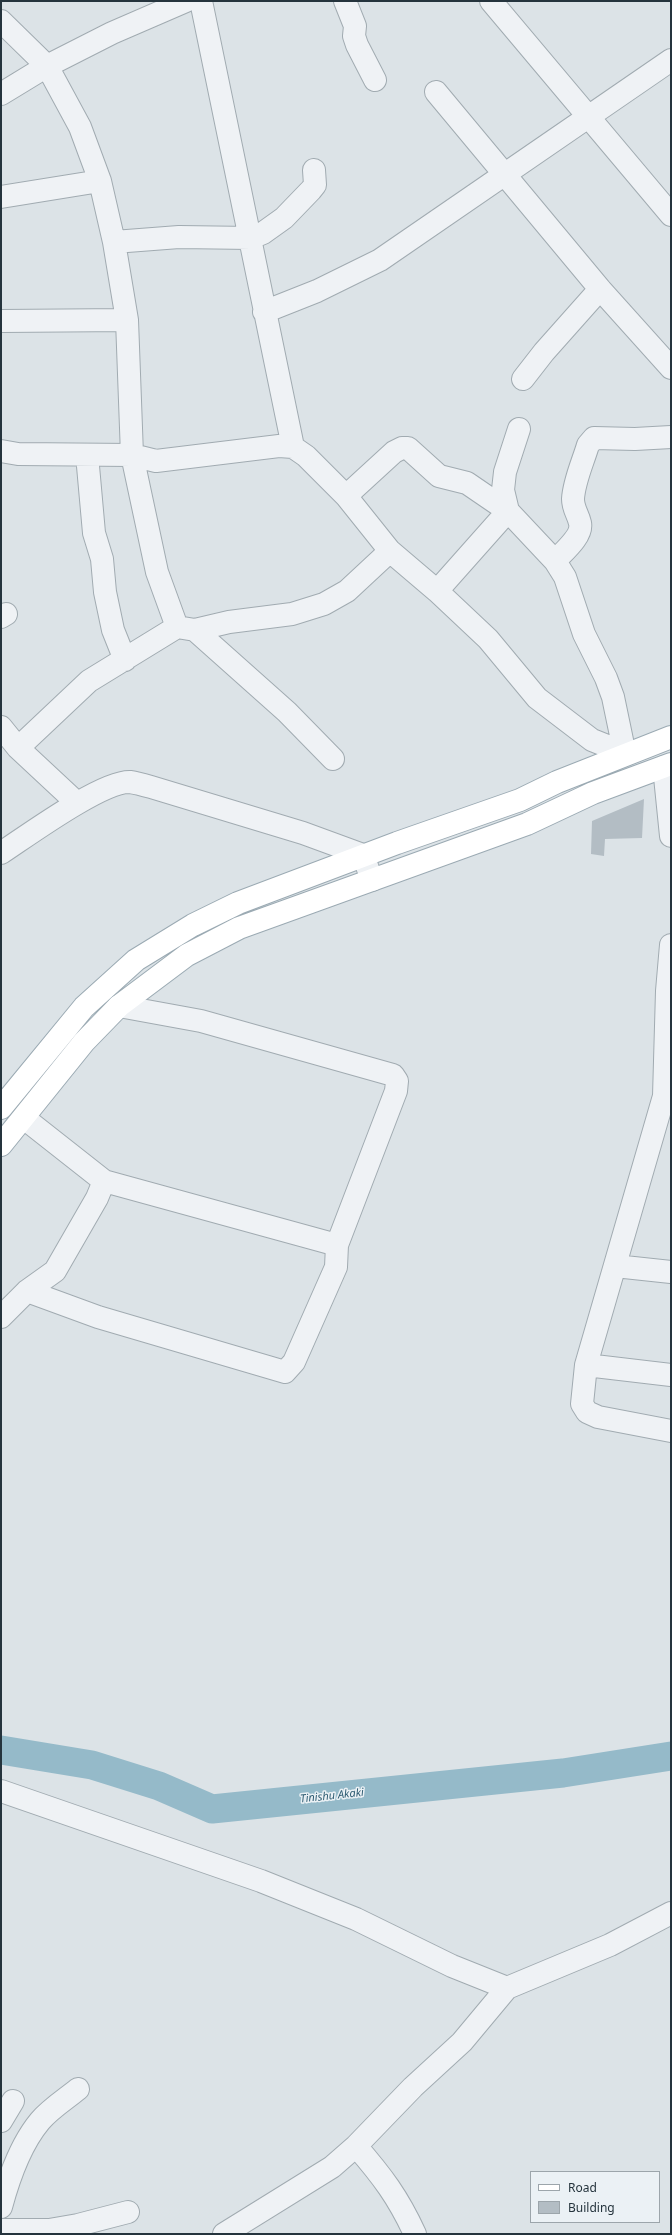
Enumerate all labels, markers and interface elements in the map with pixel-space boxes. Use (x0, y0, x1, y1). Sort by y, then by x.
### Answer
water label: Tinishu Akaki (299, 1786, 365, 1806)
legend (530, 2171, 660, 2223)
text: Road (568, 2179, 597, 2196)
text: Building (568, 2199, 615, 2216)

